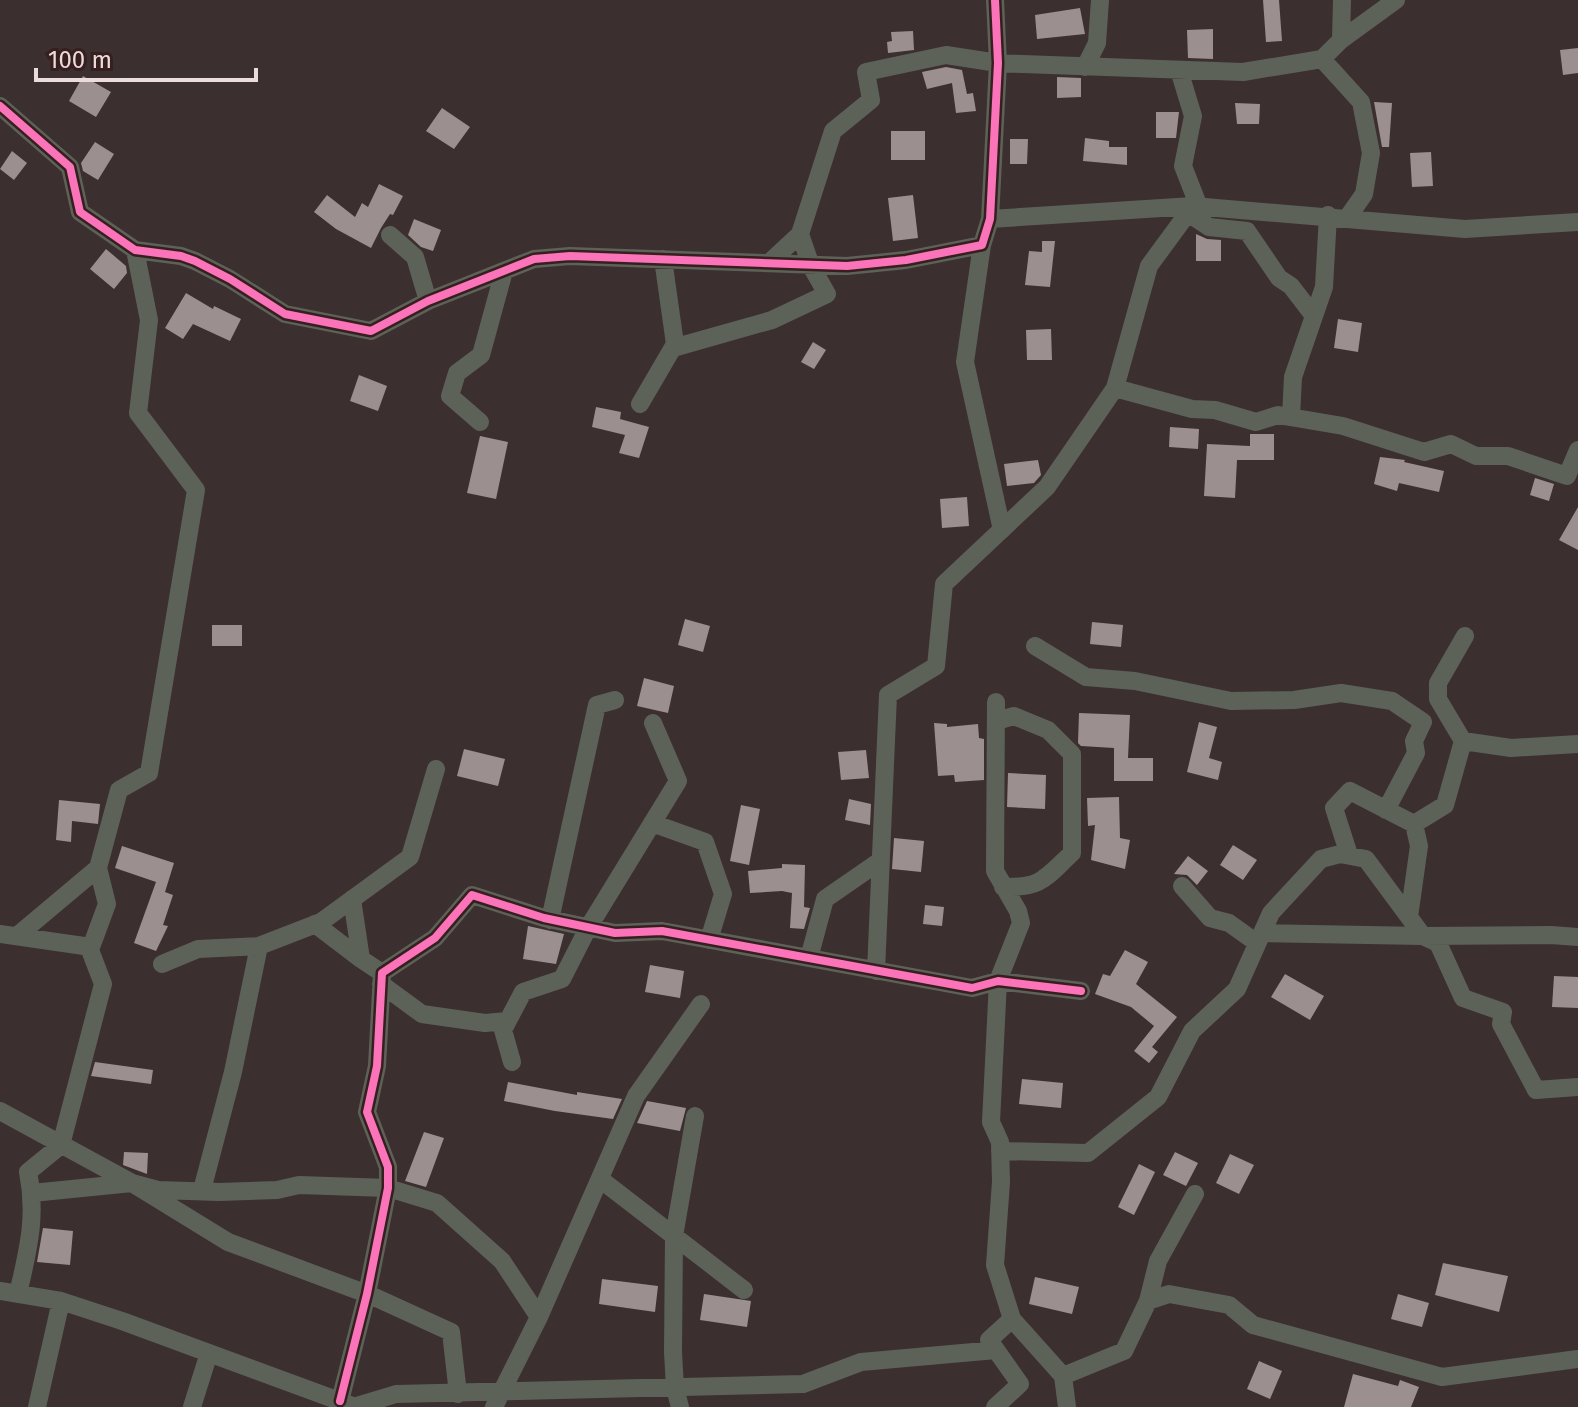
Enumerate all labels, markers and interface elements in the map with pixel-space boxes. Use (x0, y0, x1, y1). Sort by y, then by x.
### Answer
scale bar (36, 32, 256, 82)
text: 100 m (48, 46, 112, 74)

